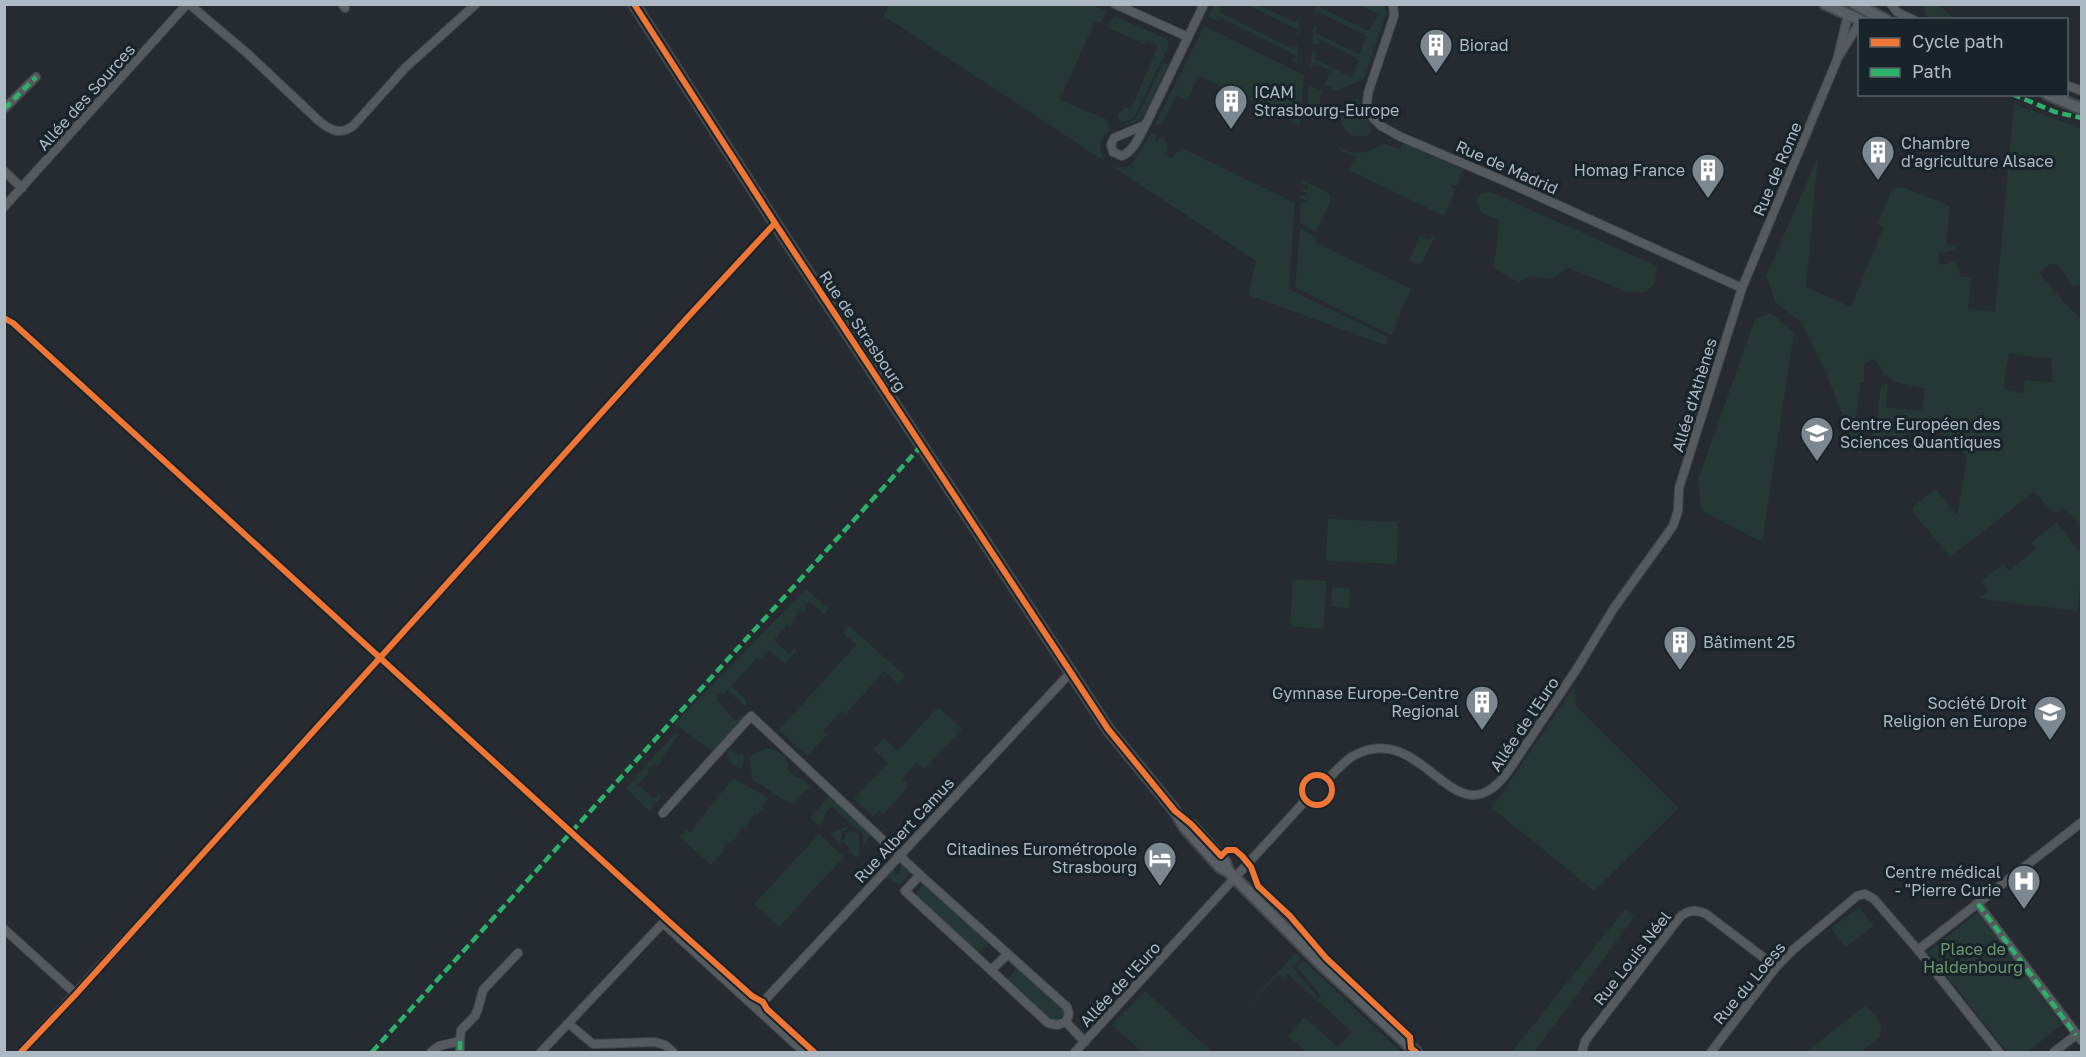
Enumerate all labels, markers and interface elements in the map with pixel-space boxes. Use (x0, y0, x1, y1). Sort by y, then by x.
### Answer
legend (1858, 18, 2068, 96)
building icon: Biorad (1418, 27, 1454, 74)
text: Cycle path (1912, 30, 2004, 52)
place label: Biorad (1459, 35, 1509, 55)
street label: Allée des Sources (33, 40, 139, 154)
text: Path (1912, 60, 1952, 82)
place label: ICAM Strasbourg-Europe (1254, 82, 1399, 120)
building icon: ICAM Strasbourg-Europe (1213, 83, 1249, 130)
street label: Rue de Rome (1748, 119, 1806, 219)
place label: Chambre d'agriculture Alsace (1901, 133, 2053, 171)
building icon: Chambre d'agriculture Alsace (1860, 134, 1896, 181)
street label: Rue de Madrid (1453, 136, 1561, 198)
building icon: Homag France (1690, 152, 1726, 199)
place label: Homag France (1574, 160, 1685, 180)
street label: Rue de Strasbourg (815, 267, 911, 395)
street label: Allée d'Athènes (1667, 335, 1721, 455)
place label: Centre Européen des Sciences Quantiques (1840, 414, 2001, 452)
school or university icon: Centre Européen des Sciences Quantiques (1799, 415, 1835, 462)
building icon: Bâtiment 25 (1662, 624, 1698, 671)
place label: Bâtiment 25 (1703, 632, 1795, 652)
street label: Allée de l'Euro (1485, 673, 1563, 775)
place label: Gymnase Europe-Centre Regional (1272, 683, 1459, 721)
building icon: Gymnase Europe-Centre Regional (1464, 684, 1500, 731)
place label: Société Droit Religion en Europe (1883, 693, 2027, 731)
school or university icon: Société Droit Religion en Europe (2032, 694, 2068, 741)
street label: Rue Albert Camus (850, 773, 958, 887)
place label: Citadines Eurométropole Strasbourg (946, 839, 1137, 877)
hotel icon: Citadines Eurométropole Strasbourg (1142, 840, 1178, 887)
place label: Centre médical - "Pierre Curie (1885, 862, 2001, 900)
hospital icon: Centre médical - "Pierre Curie (2006, 863, 2042, 910)
street label: Rue Louis Néel (1589, 907, 1675, 1009)
street label: Allée de l'Euro (1075, 937, 1165, 1031)
street label: Rue du Loess (1709, 938, 1789, 1028)
park label: Place de Haldenbourg (1923, 939, 2023, 977)

